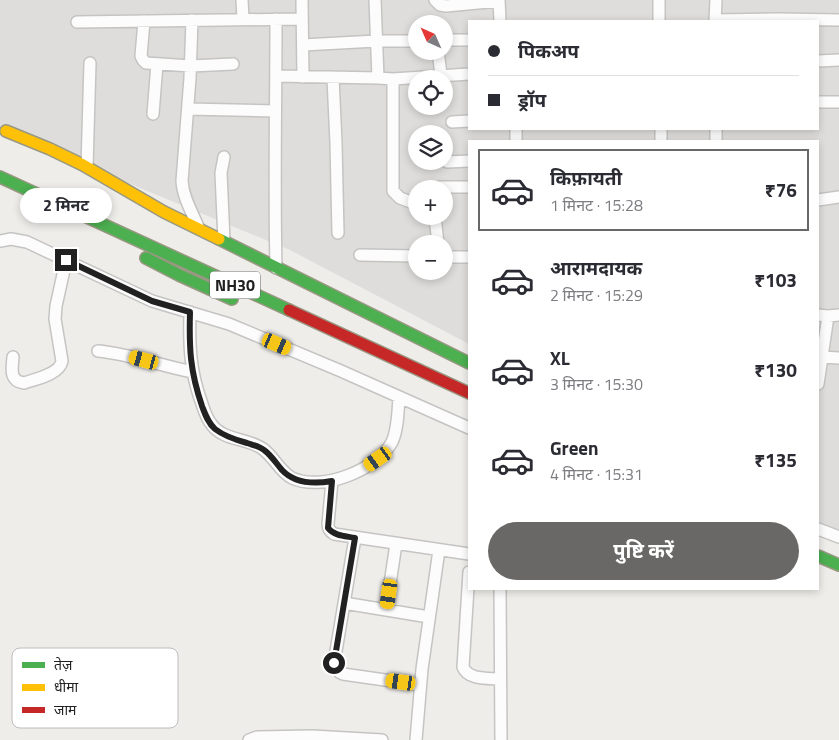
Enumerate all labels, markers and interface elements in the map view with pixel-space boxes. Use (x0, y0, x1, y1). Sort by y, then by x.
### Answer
north arrow (408, 15, 452, 60)
map controls (408, 15, 453, 280)
text: पिकअप (518, 36, 579, 65)
button: locate (408, 70, 453, 115)
text: ड्रॉप (518, 85, 546, 114)
button: layers (408, 125, 453, 170)
text: किफ़ायती (550, 163, 622, 192)
icon: car (490, 168, 535, 213)
text: ₹76 (765, 175, 797, 204)
button: + (408, 180, 453, 225)
callout: 2 मिनट (20, 188, 112, 222)
text: 2 मिनट (43, 193, 89, 217)
text: 1 मिनट · 15:28 (550, 193, 643, 217)
button: − (408, 235, 453, 280)
route end (55, 249, 77, 271)
text: आरामदायक (550, 253, 642, 282)
icon: car (490, 258, 535, 303)
text: ₹103 (754, 265, 797, 294)
road number: NH30 (210, 272, 260, 298)
text: 2 मिनट · 15:29 (550, 283, 643, 307)
car (260, 331, 293, 357)
text: XL (550, 343, 570, 372)
icon: car (490, 348, 535, 393)
car (127, 349, 160, 371)
text: ₹130 (754, 355, 797, 384)
text: 3 मिनट · 15:30 (550, 372, 643, 396)
text: Green (550, 433, 599, 462)
icon: car (490, 438, 535, 483)
car (361, 444, 394, 474)
text: ₹135 (754, 445, 797, 474)
text: 4 मिनट · 15:31 (550, 462, 643, 486)
button: पुष्टि करें (488, 522, 799, 580)
car (379, 578, 398, 610)
legend (12, 648, 178, 728)
route start (323, 652, 345, 674)
text: तेज़ (54, 654, 73, 675)
car (385, 672, 416, 692)
text: धीमा (54, 676, 79, 697)
text: जाम (54, 699, 77, 720)

